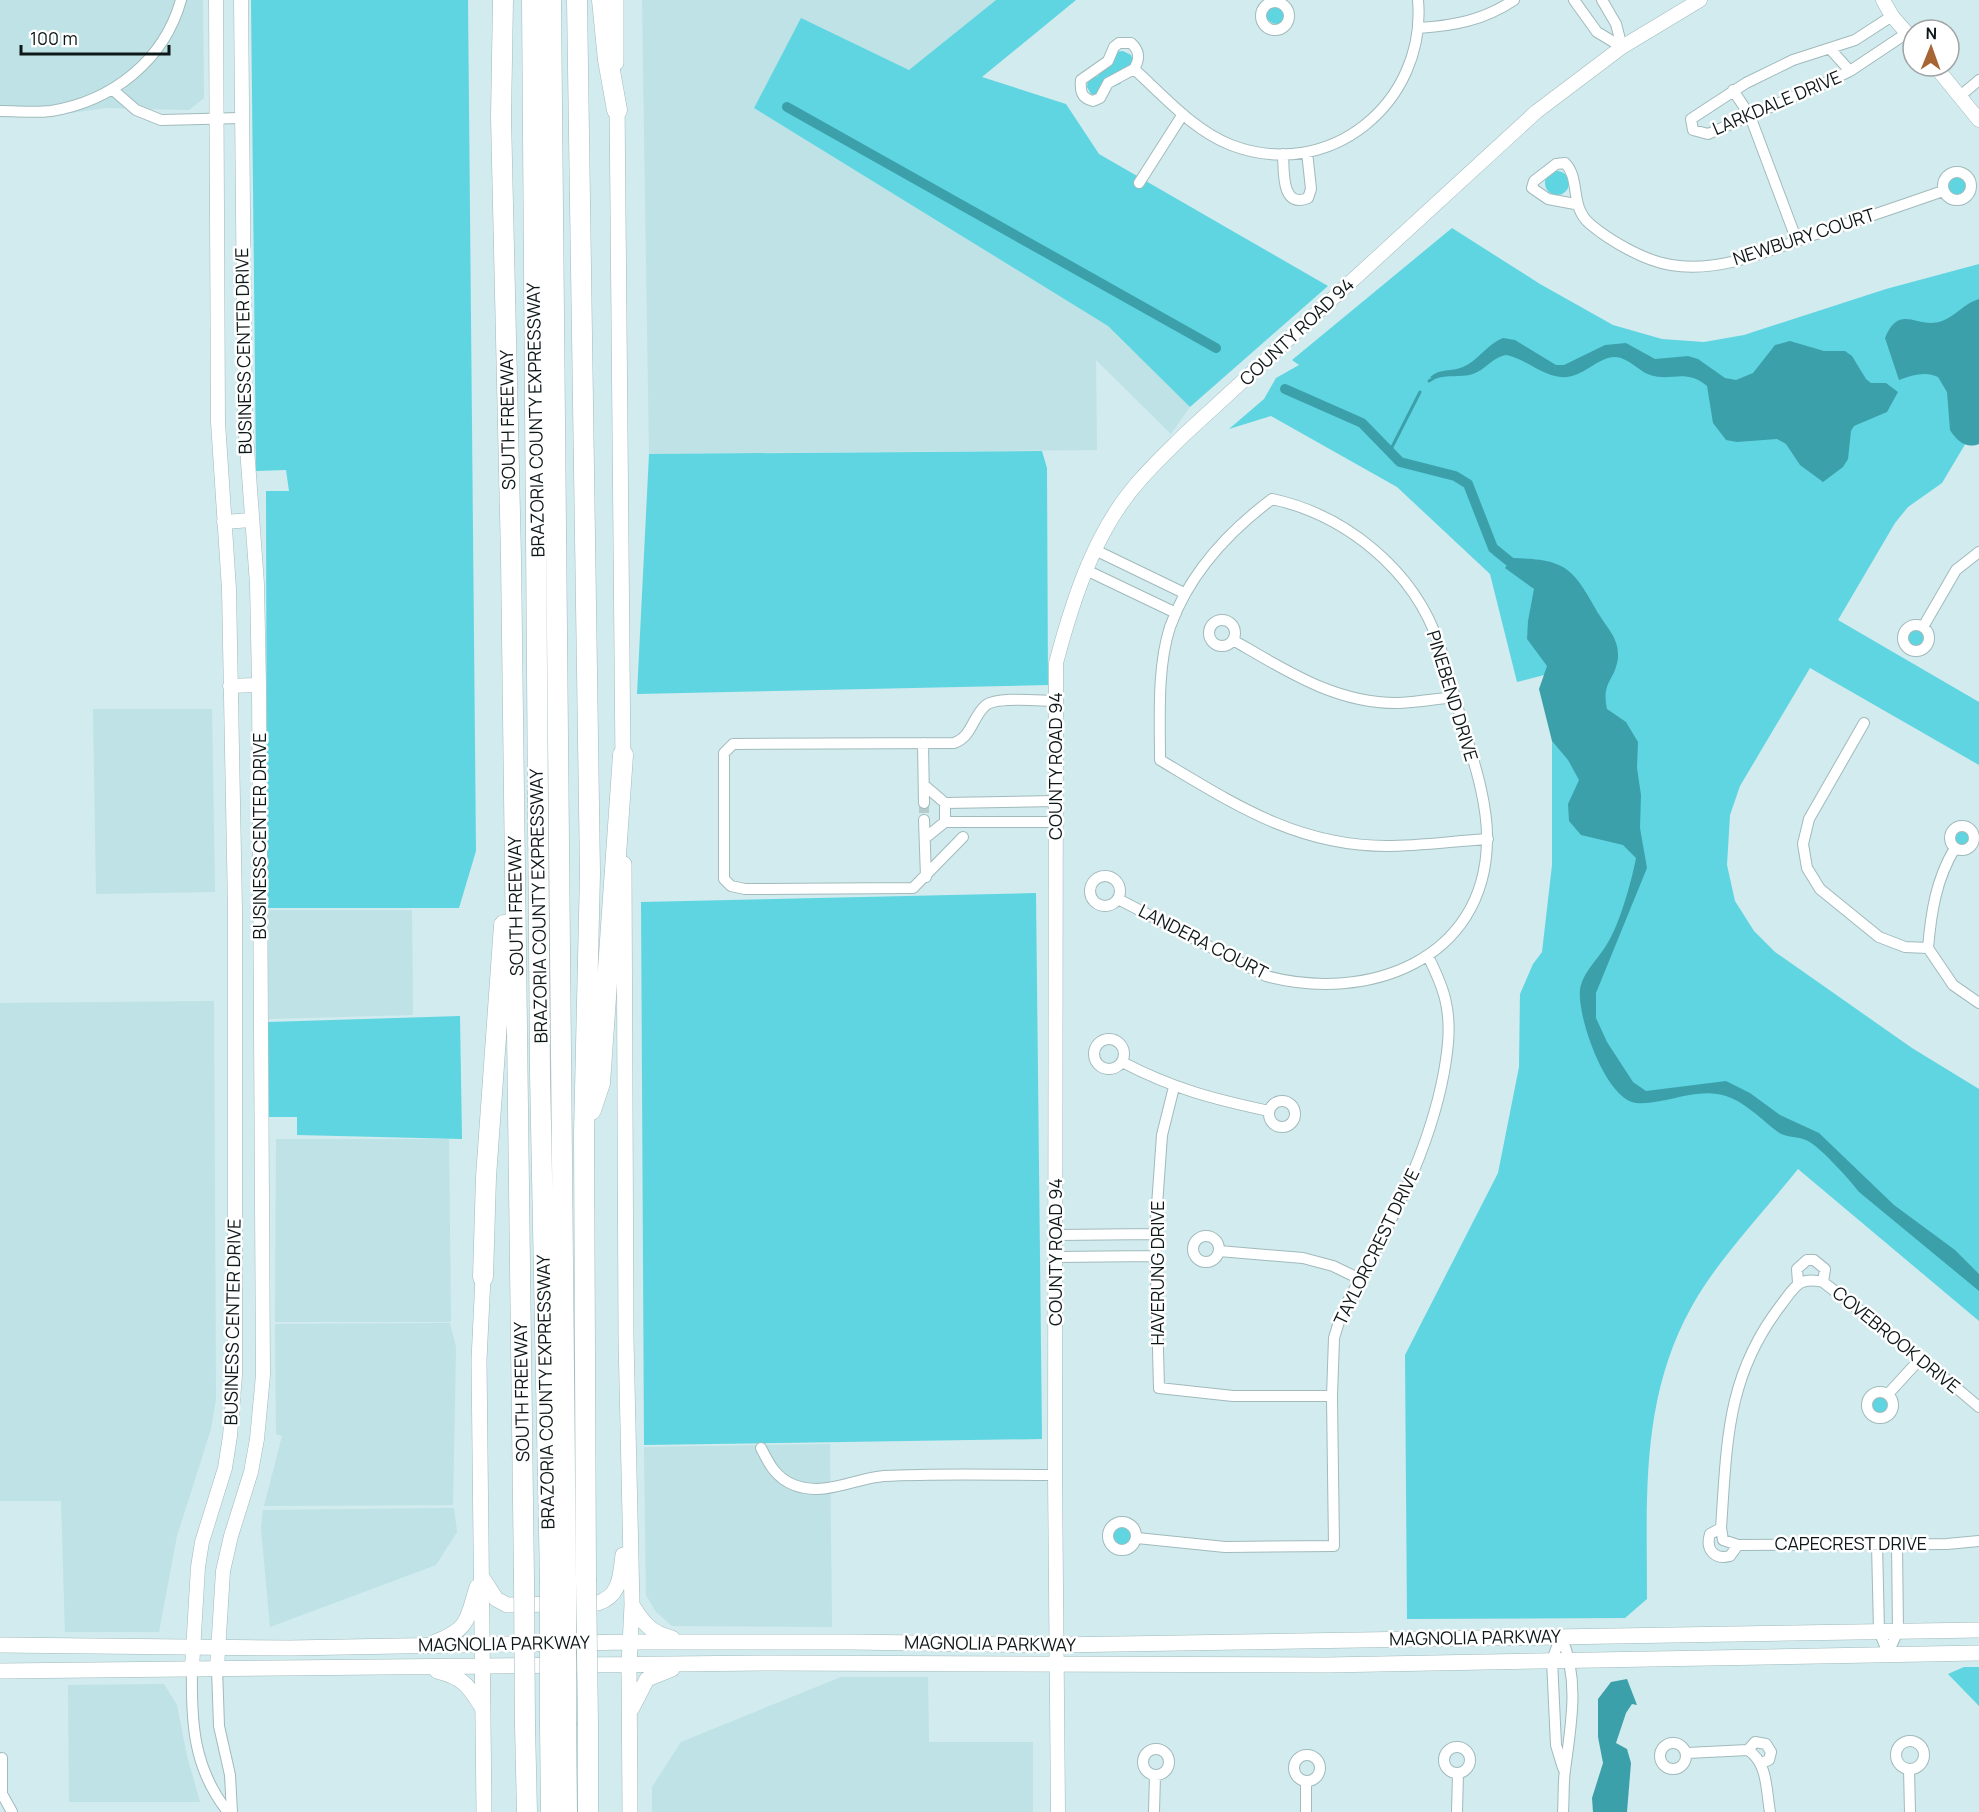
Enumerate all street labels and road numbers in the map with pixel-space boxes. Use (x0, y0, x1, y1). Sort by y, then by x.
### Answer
street label: LARKDALE DRIVE (1709, 64, 1845, 140)
street label: NEWBURY COURT (1730, 202, 1878, 270)
street label: BUSINESS CENTER DRIVE (229, 247, 257, 455)
street label: COUNTY ROAD 94 (1234, 272, 1359, 390)
street label: BRAZORIA COUNTY EXPRESSWAY (521, 282, 549, 558)
street label: SOUTH FREEWAY (494, 349, 520, 490)
street label: PINEBEND DRIVE (1422, 627, 1484, 764)
street label: COUNTY ROAD 94 (1043, 692, 1067, 840)
street label: BUSINESS CENTER DRIVE (247, 733, 271, 939)
street label: BRAZORIA COUNTY EXPRESSWAY (524, 768, 552, 1044)
street label: SOUTH FREEWAY (502, 835, 528, 976)
street label: LANDERA COURT (1135, 898, 1272, 984)
street label: TAYLORCREST DRIVE (1328, 1164, 1424, 1329)
street label: COUNTY ROAD 94 (1043, 1178, 1067, 1326)
street label: HAVERUNG DRIVE (1145, 1201, 1169, 1345)
street label: BUSINESS CENTER DRIVE (218, 1218, 246, 1426)
street label: BRAZORIA COUNTY EXPRESSWAY (531, 1254, 559, 1530)
street label: COVEBROOK DRIVE (1828, 1280, 1965, 1398)
street label: SOUTH FREEWAY (508, 1321, 534, 1462)
street label: CAPECREST DRIVE (1775, 1531, 1927, 1555)
street label: MAGNOLIA PARKWAY (1389, 1623, 1562, 1650)
street label: MAGNOLIA PARKWAY (418, 1629, 591, 1656)
street label: MAGNOLIA PARKWAY (904, 1630, 1077, 1657)

